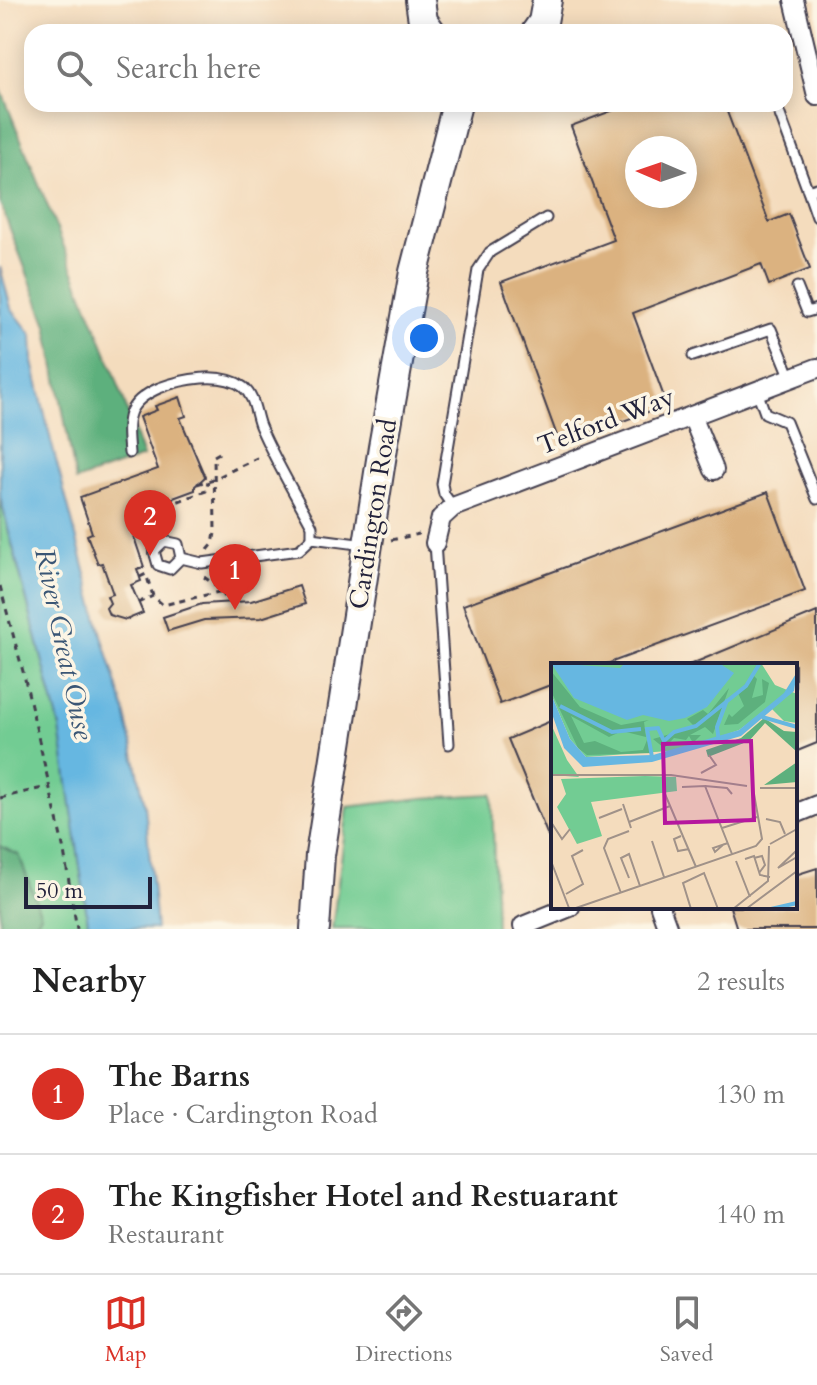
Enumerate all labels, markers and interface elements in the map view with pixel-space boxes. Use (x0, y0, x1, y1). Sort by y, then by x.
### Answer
search box (24, 24, 793, 112)
icon: search (52, 46, 96, 90)
text: Search here (116, 48, 261, 89)
north arrow (625, 136, 697, 208)
your location (404, 318, 444, 358)
street label: Telford Way (533, 379, 679, 463)
street label: Cardington Road (341, 416, 405, 612)
pin: 2 (124, 490, 176, 556)
pin: 1 (209, 544, 261, 610)
water label: River Great Ouse (25, 545, 103, 744)
inset map (551, 663, 797, 909)
scale bar (24, 873, 152, 909)
text: 50 m (36, 876, 83, 906)
text: Nearby (32, 958, 147, 1004)
text: 2 results (697, 964, 785, 999)
text: The Barns (108, 1056, 250, 1097)
text: 1 (51, 1077, 65, 1112)
text: 130 m (716, 1077, 785, 1112)
text: Place · Cardington Road (108, 1097, 378, 1132)
text: The Kingfisher Hotel and Restuarant (108, 1176, 618, 1217)
text: 2 (51, 1197, 65, 1232)
text: 140 m (716, 1197, 785, 1232)
text: Restaurant (108, 1217, 224, 1252)
tab: Map (104, 1291, 148, 1369)
tab: Directions (355, 1291, 452, 1369)
tab: Saved (660, 1291, 713, 1369)

